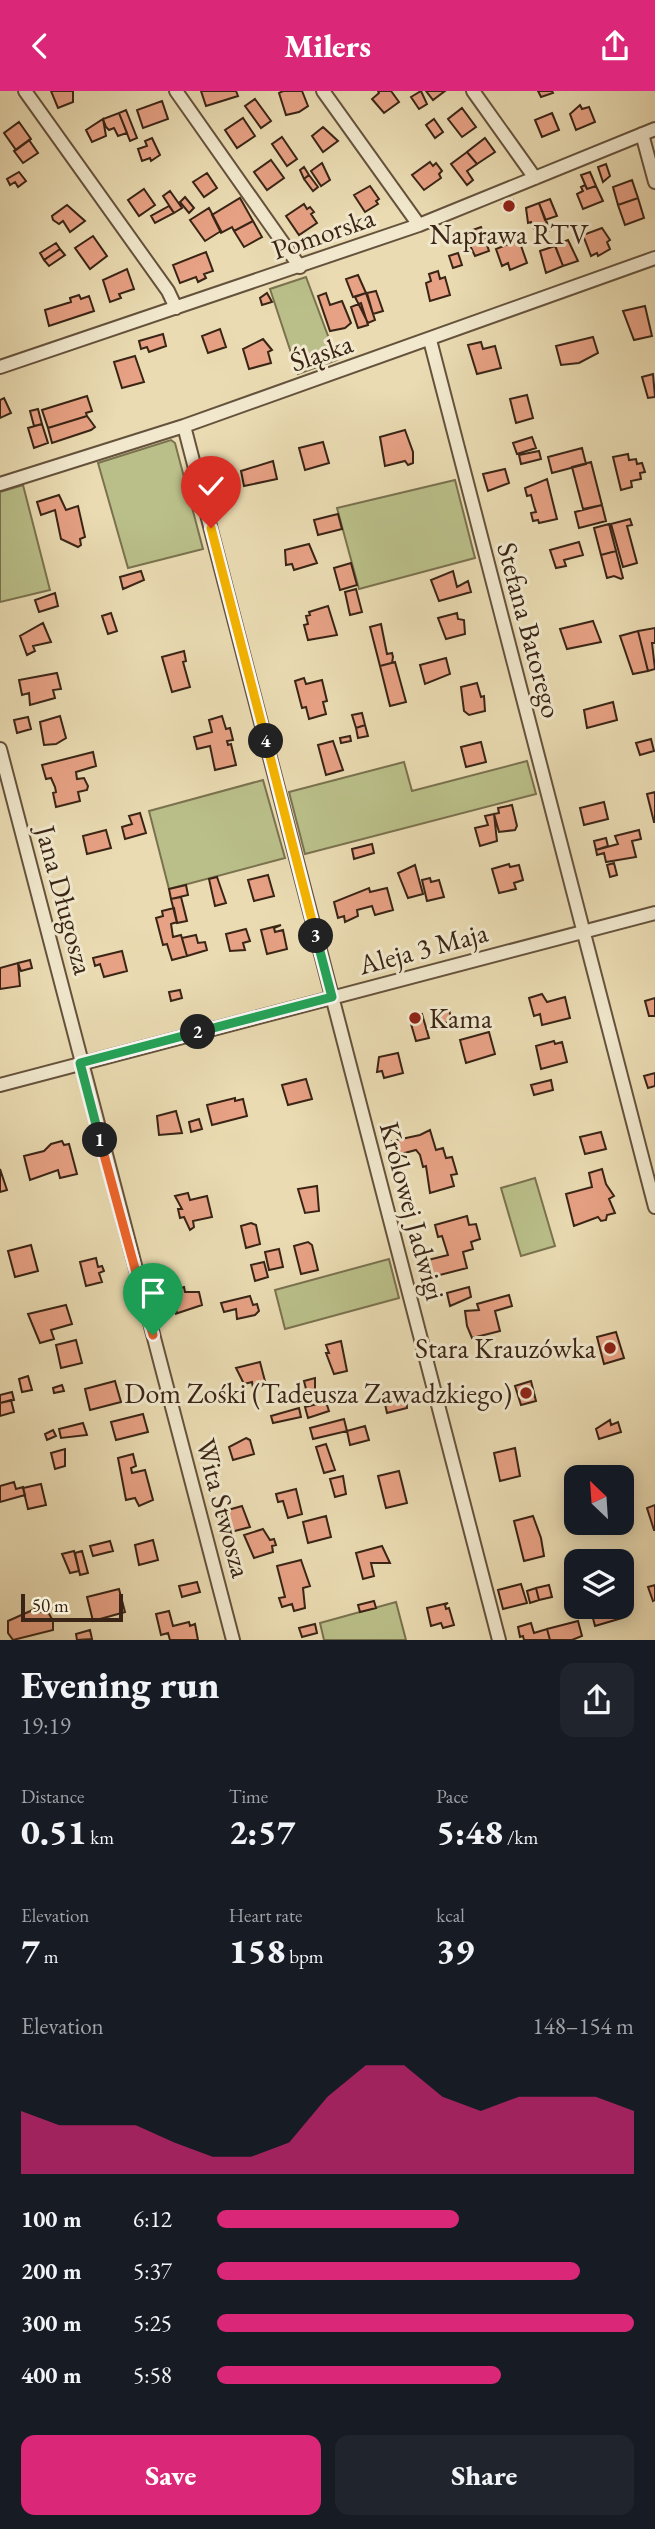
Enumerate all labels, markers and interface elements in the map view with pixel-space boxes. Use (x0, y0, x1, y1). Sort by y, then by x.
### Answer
text: Milers (284, 25, 371, 67)
icon: back (21, 27, 59, 65)
icon: share (596, 27, 634, 65)
street label: Pomorska (267, 198, 380, 267)
marker: Naprawa RTV (501, 198, 517, 214)
place label: Naprawa RTV (429, 216, 589, 252)
street label: Śląska (285, 324, 358, 379)
pin (181, 456, 241, 528)
icon: check (192, 467, 230, 505)
street label: Stefana Batorego (489, 538, 571, 722)
pin: 4 (248, 723, 284, 759)
text: 4 (260, 728, 271, 753)
street label: Jana Długosza (27, 820, 102, 979)
street label: Aleja 3 Maja (354, 913, 492, 983)
pin: 3 (298, 919, 334, 953)
text: 3 (310, 923, 321, 948)
place label: Kama (429, 1000, 493, 1036)
marker: Kama (407, 1010, 423, 1026)
pin: 2 (180, 1014, 216, 1049)
text: 2 (192, 1019, 203, 1044)
street label: Królowej Jadwigi (372, 1118, 454, 1304)
pin: 1 (82, 1123, 118, 1157)
text: 1 (94, 1127, 105, 1152)
pin (123, 1263, 183, 1335)
icon: arrive (134, 1274, 172, 1312)
place label: Stara Krauzówka (415, 1330, 597, 1366)
marker: Stara Krauzówka (602, 1340, 618, 1356)
place label: Dom Zośki (Tadeusza Zawadzkiego) (124, 1375, 512, 1411)
marker: Dom Zośki (Tadeusza Zawadzkiego) (518, 1385, 534, 1401)
street label: Wita Stwosza (188, 1435, 260, 1582)
north arrow (564, 1465, 634, 1535)
map controls (564, 1465, 634, 1619)
button: layers (564, 1549, 634, 1619)
scale bar (21, 1591, 122, 1623)
text: 50 m (32, 1593, 69, 1618)
text: Evening run (21, 1660, 219, 1709)
button: share (560, 1663, 634, 1737)
text: 19:19 (21, 1711, 71, 1741)
text: Distance (21, 1784, 84, 1809)
text: Time (229, 1784, 268, 1809)
text: Pace (436, 1784, 468, 1809)
text: 0.51 (21, 1809, 87, 1854)
text: 2:57 (229, 1809, 295, 1854)
text: 5:48 (436, 1809, 503, 1854)
text: km (87, 1825, 114, 1850)
text: /km (503, 1825, 538, 1850)
text: Elevation (21, 1903, 89, 1928)
text: Heart rate (229, 1903, 302, 1928)
text: kcal (436, 1903, 465, 1928)
text: 7 (21, 1928, 40, 1973)
text: 158 (229, 1928, 285, 1973)
text: 39 (436, 1928, 474, 1973)
text: m (40, 1944, 59, 1969)
text: bpm (285, 1944, 324, 1969)
text: Elevation (21, 2011, 104, 2041)
text: 148–154 m (533, 2011, 634, 2041)
text: 100 m (21, 2204, 82, 2234)
text: 6:12 (133, 2204, 172, 2234)
text: 200 m (21, 2256, 82, 2286)
text: 5:37 (133, 2256, 172, 2286)
text: 300 m (21, 2308, 82, 2338)
text: 5:25 (133, 2308, 172, 2338)
text: 400 m (21, 2360, 82, 2390)
text: 5:58 (133, 2360, 172, 2390)
button: Save (21, 2435, 321, 2515)
button: Share (335, 2435, 634, 2515)

